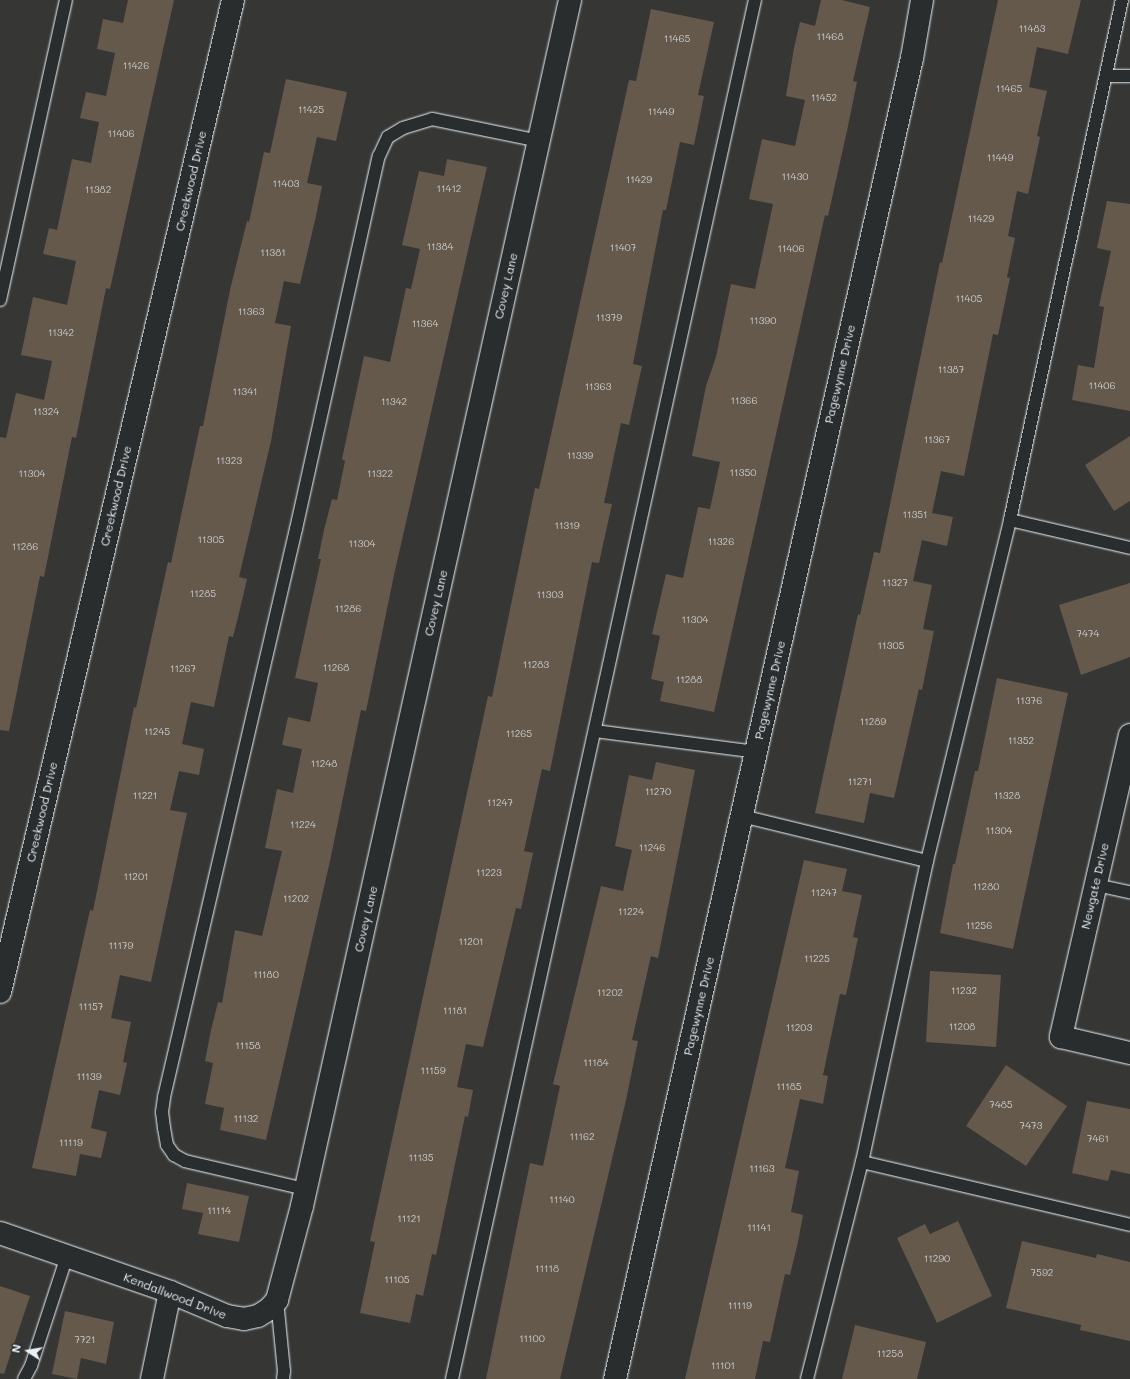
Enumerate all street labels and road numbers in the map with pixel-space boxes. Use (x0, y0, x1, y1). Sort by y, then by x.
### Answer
street label: Creekwood Drive (172, 129, 210, 233)
street label: Covey Lane (491, 252, 521, 320)
street label: Pagewynne Drive (822, 323, 858, 425)
street label: Creekwood Drive (97, 444, 135, 548)
street label: Covey Lane (421, 569, 451, 637)
street label: Pagewynne Drive (752, 639, 788, 741)
street label: Creekwood Drive (23, 760, 61, 864)
street label: Newgate Drive (1078, 841, 1112, 931)
street label: Covey Lane (351, 885, 381, 953)
street label: Pagewynne Drive (681, 955, 717, 1057)
street label: Kendallwood Drive (121, 1270, 229, 1322)

